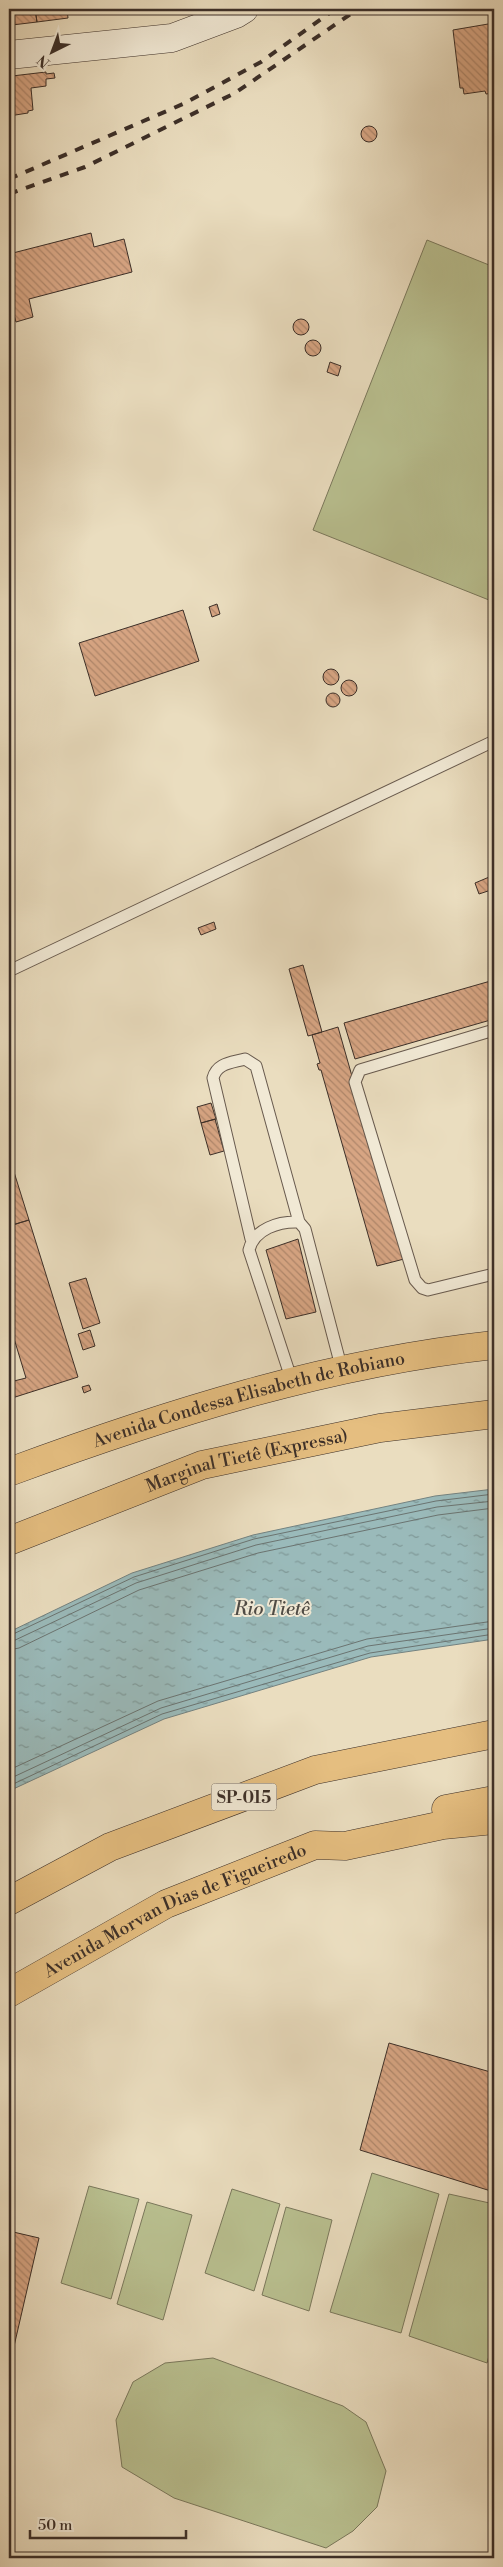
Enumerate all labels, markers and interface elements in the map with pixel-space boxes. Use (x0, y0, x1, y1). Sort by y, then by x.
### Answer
north arrow (28, 28, 78, 78)
text: N (34, 51, 54, 71)
street label: Avenida Condessa Elisabeth de Robiano (89, 1347, 407, 1453)
street label: Marginal Tietê (Expressa) (143, 1424, 350, 1498)
water label: Rio Tietê (233, 1597, 310, 1621)
road number: SP-015 (212, 1784, 276, 1810)
street label: Avenida Morvan Dias de Figueiredo (39, 1839, 310, 1983)
scale bar (30, 2507, 186, 2539)
text: 50 m (38, 2516, 72, 2535)

